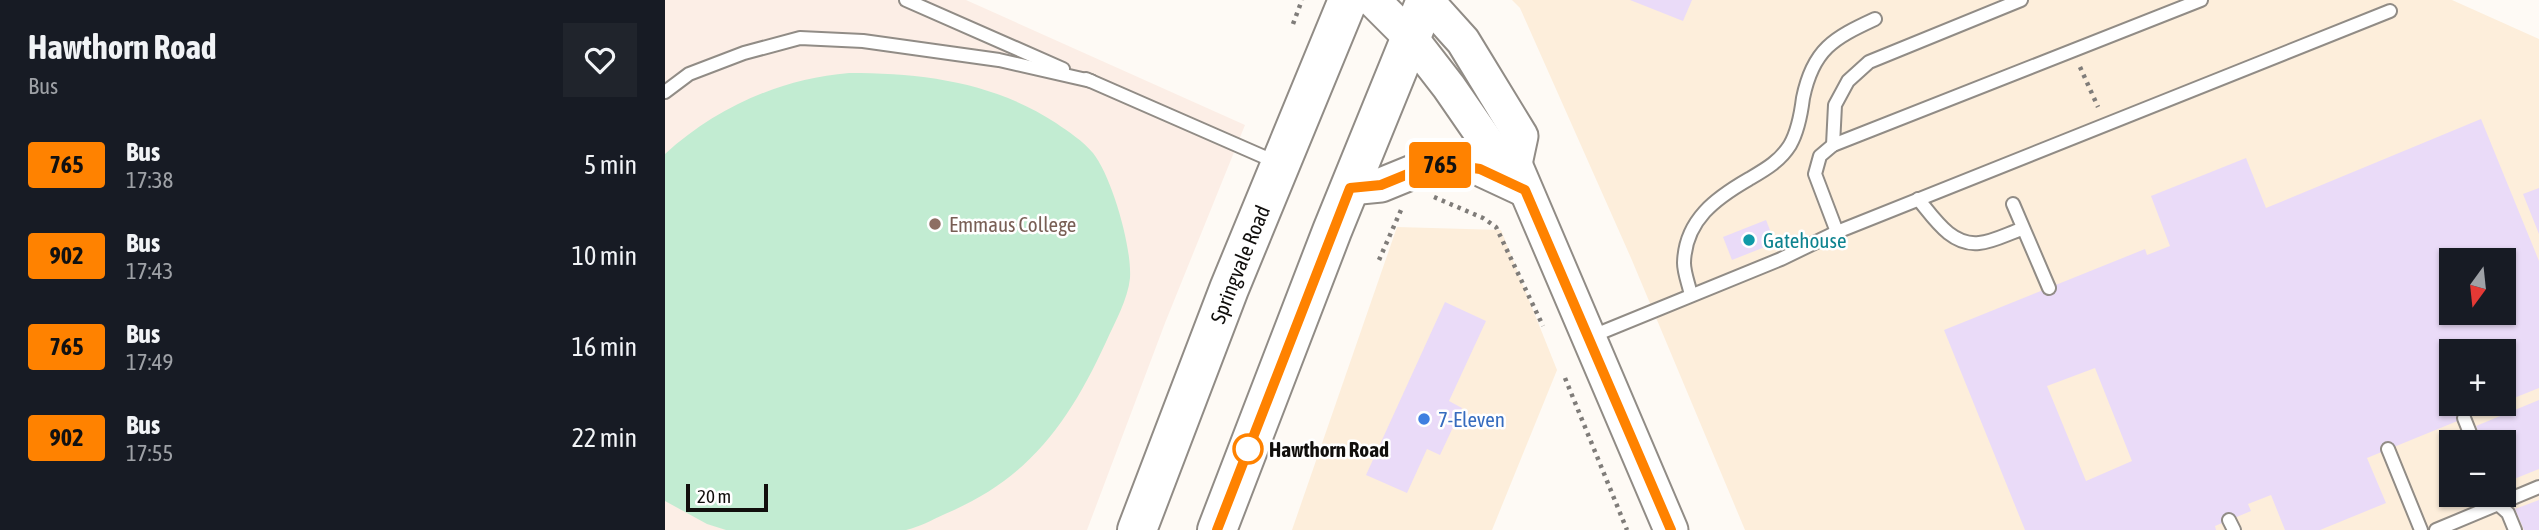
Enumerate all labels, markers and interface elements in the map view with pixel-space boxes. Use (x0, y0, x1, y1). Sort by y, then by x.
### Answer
button: heart (563, 23, 637, 97)
text: Hawthorn Road (28, 28, 217, 66)
text: Bus (28, 73, 58, 99)
text: Bus (126, 137, 160, 167)
line badge: 765 (1400, 142, 1480, 188)
text: 5 min (584, 150, 637, 180)
text: 765 (50, 151, 83, 178)
text: 765 (1423, 151, 1457, 178)
text: 17:38 (126, 167, 173, 193)
street label: Springvale Road (1205, 202, 1274, 326)
place label: Emmaus College (949, 212, 1076, 236)
marker: Emmaus College (927, 216, 943, 232)
text: Bus (126, 228, 160, 258)
place label: Gatehouse (1763, 228, 1846, 252)
marker: Gatehouse (1741, 232, 1757, 248)
text: 10 min (572, 241, 637, 271)
text: 902 (50, 242, 83, 269)
north arrow (2439, 248, 2517, 326)
map controls (2439, 248, 2516, 507)
text: 17:43 (126, 258, 173, 284)
text: Bus (126, 319, 160, 349)
text: 16 min (572, 332, 637, 362)
text: 765 (50, 333, 83, 360)
button: + (2439, 339, 2516, 416)
text: 17:49 (126, 349, 173, 375)
place label: 7-Eleven (1438, 407, 1505, 431)
text: Bus (126, 410, 160, 440)
marker: 7-Eleven (1416, 411, 1432, 427)
text: 22 min (572, 423, 637, 453)
text: 902 (50, 424, 83, 451)
button: − (2439, 430, 2516, 507)
marker: Hawthorn Road (1233, 434, 1263, 464)
place label: Hawthorn Road (1269, 437, 1389, 461)
text: 17:55 (126, 440, 173, 466)
scale bar (686, 481, 768, 513)
text: 20 m (697, 485, 731, 507)

